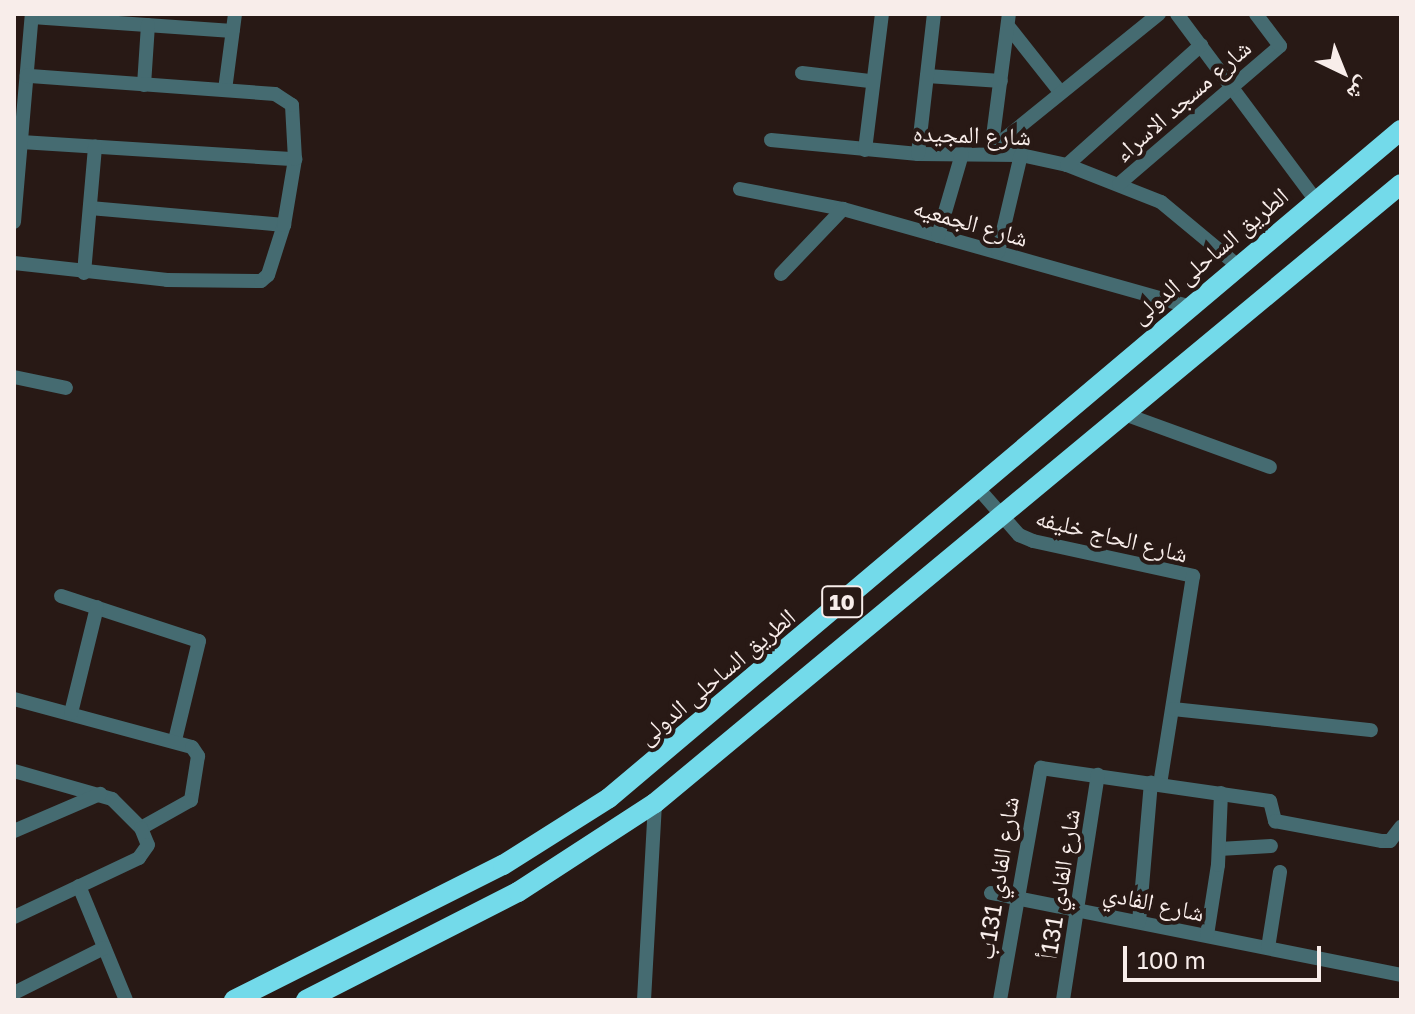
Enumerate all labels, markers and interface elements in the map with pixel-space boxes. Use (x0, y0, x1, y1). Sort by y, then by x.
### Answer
north arrow (1303, 32, 1383, 112)
street label: شارع مسجد الاسراء (1108, 33, 1256, 167)
text: ش (1342, 72, 1377, 108)
street label: شارع المجيده (912, 118, 1032, 150)
street label: الطريق الساحلى الدولى (1124, 181, 1294, 329)
street label: شارع الجمعيه (910, 192, 1032, 252)
street label: شارع الحاج خليفه (1033, 502, 1191, 568)
road number: 10 (820, 584, 864, 620)
street label: الطريق الساحلى الدولى (631, 602, 801, 750)
street label: شارع الفادي 131ب (970, 795, 1024, 961)
street label: شارع الفادي 131أ (1033, 807, 1085, 961)
street label: شارع الفادي (1101, 877, 1207, 927)
scale bar (1127, 930, 1325, 980)
text: 100 m (1137, 945, 1206, 974)

